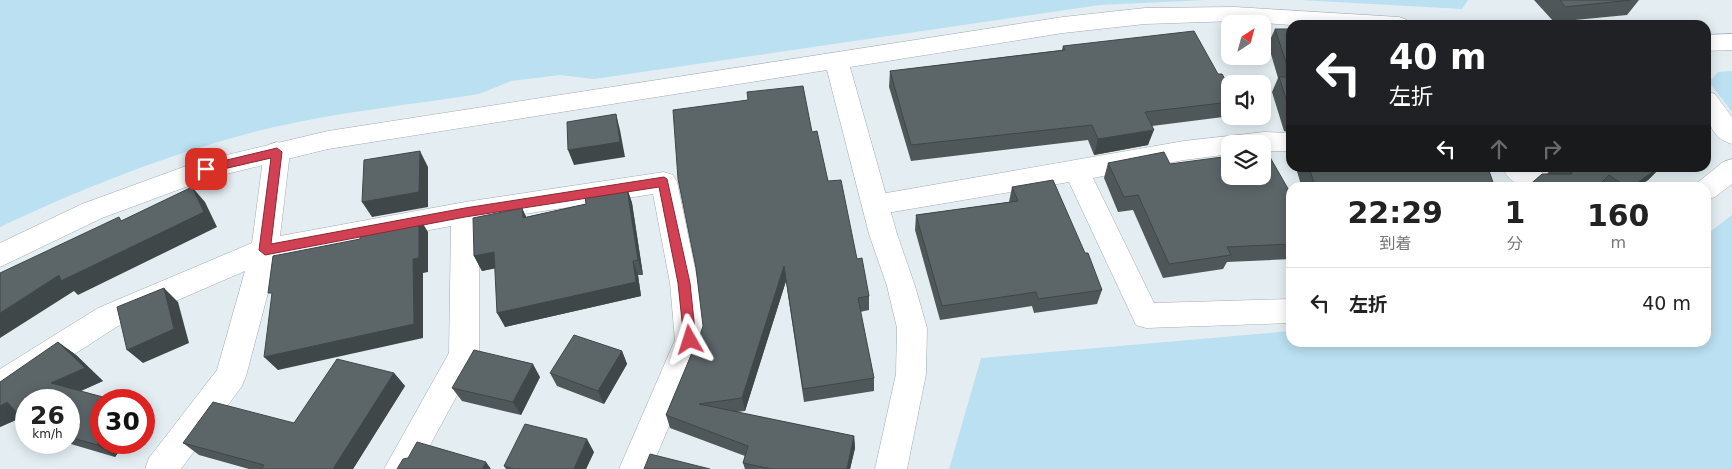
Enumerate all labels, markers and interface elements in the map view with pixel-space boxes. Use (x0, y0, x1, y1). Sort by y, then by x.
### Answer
north arrow (1221, 15, 1271, 65)
map controls (1221, 15, 1271, 185)
text: 40 m (1389, 37, 1486, 77)
icon: left (1306, 40, 1371, 105)
button: sound (1221, 75, 1271, 125)
text: 左折 (1389, 84, 1433, 109)
button: layers (1221, 135, 1271, 185)
icon: left (1432, 135, 1460, 163)
icon: ahead (1485, 135, 1513, 163)
icon: right (1538, 135, 1566, 163)
pin (185, 148, 227, 190)
icon: arrive (192, 155, 220, 183)
text: 22:29 (1348, 195, 1443, 230)
text: 1 (1505, 195, 1525, 230)
text: 160 (1587, 198, 1650, 233)
text: m (1610, 233, 1626, 252)
text: 到着 (1379, 234, 1411, 253)
text: 分 (1507, 234, 1523, 253)
icon: left (1306, 289, 1334, 317)
text: 40 m (1642, 292, 1691, 314)
text: 左折 (1349, 293, 1387, 315)
position arrow (663, 313, 715, 365)
speed limit sign: 30 (90, 389, 155, 454)
text: 26 (30, 401, 65, 430)
text: km/h (32, 427, 63, 441)

